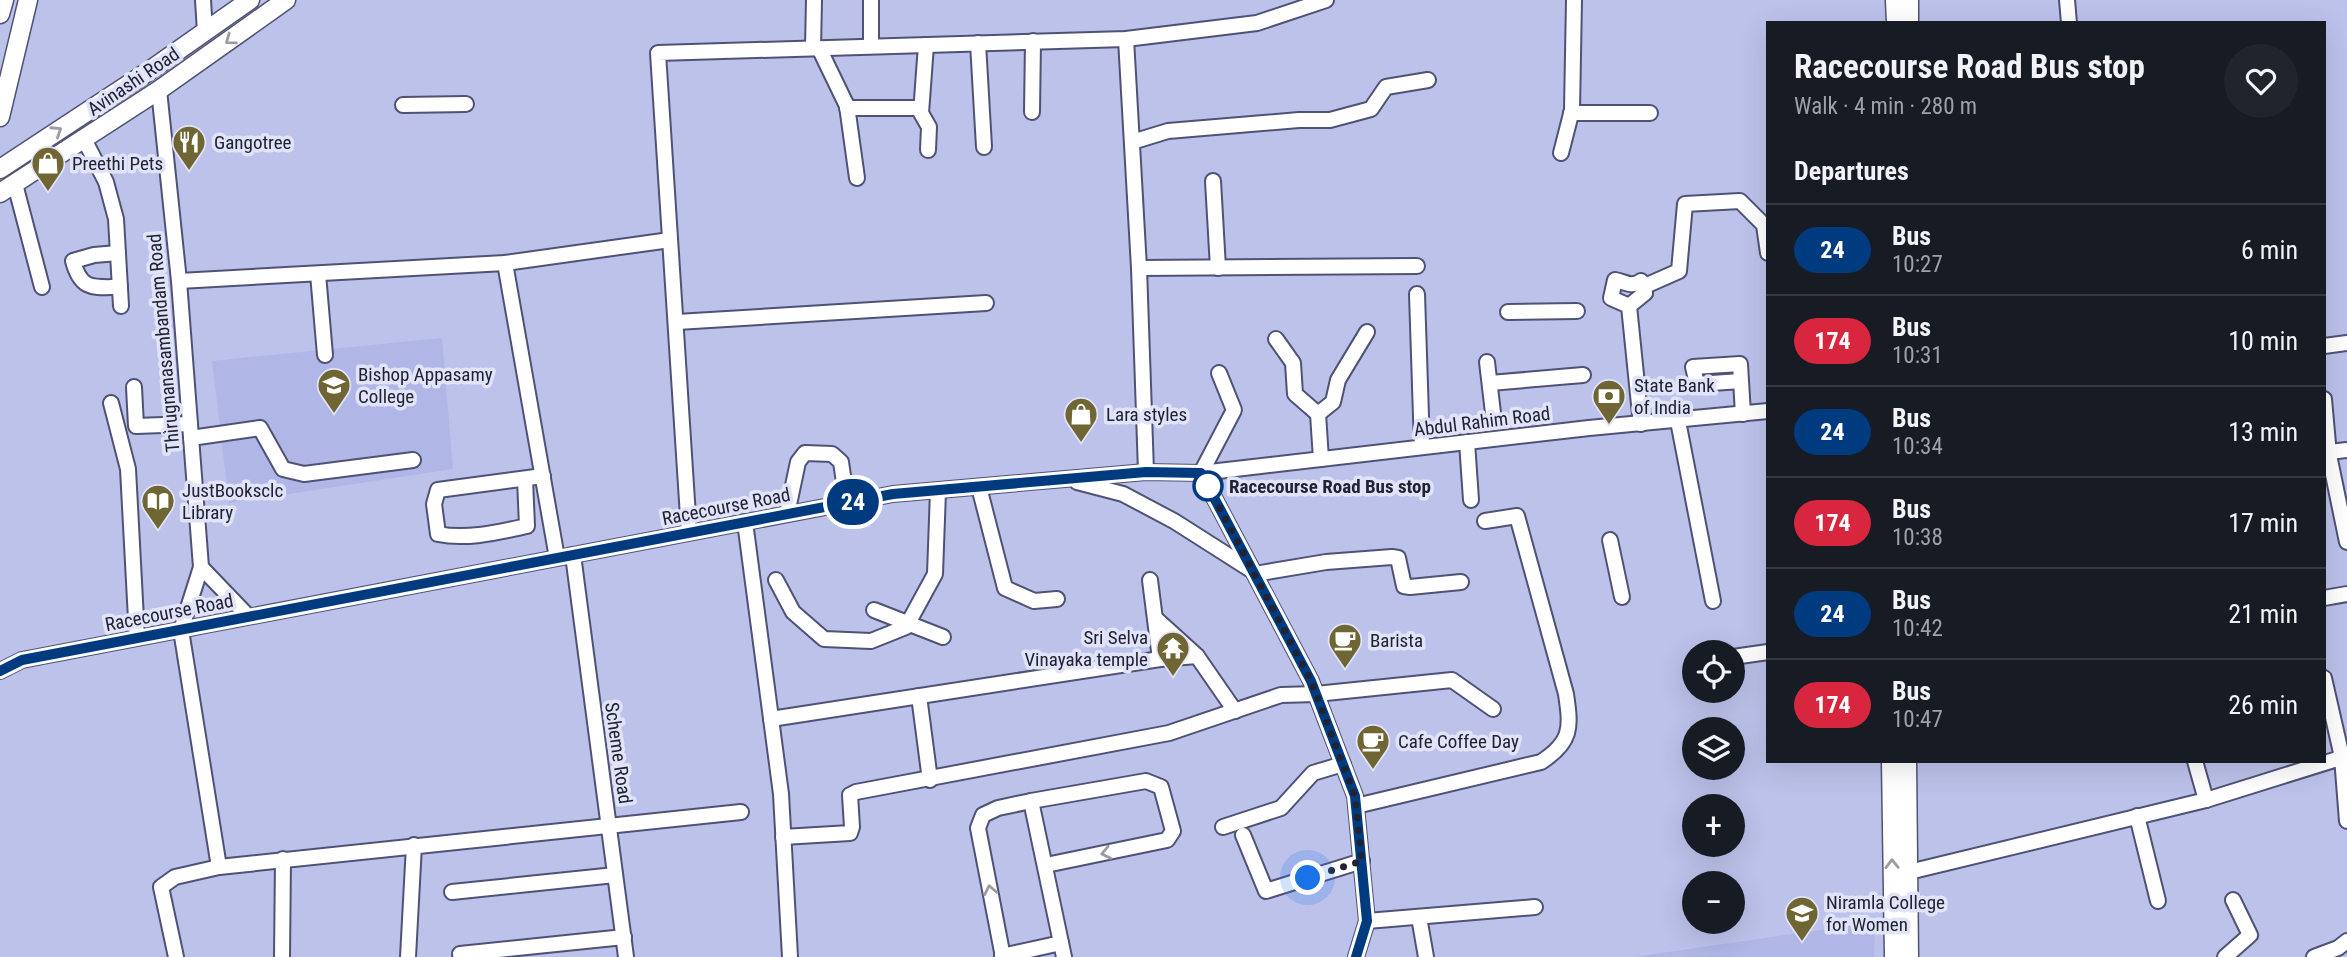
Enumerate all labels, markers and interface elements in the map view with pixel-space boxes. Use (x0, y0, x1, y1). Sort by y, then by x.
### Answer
one-way arrow (225, 32, 238, 44)
street label: Avinashi Road (83, 42, 184, 121)
button: heart (2224, 44, 2298, 118)
text: Racecourse Road Bus stop (1794, 47, 2145, 86)
text: Walk · 4 min · 280 m (1794, 93, 1977, 120)
restaurant icon: Gangotree (170, 123, 208, 172)
one-way arrow (49, 127, 62, 139)
place label: Gangotree (214, 131, 292, 154)
shop icon: Preethi Pets (29, 144, 67, 193)
place label: Preethi Pets (72, 152, 163, 175)
text: Departures (1794, 156, 1909, 186)
text: Bus (1892, 221, 1931, 251)
street label: Thirugnanasambandam Road (142, 233, 185, 453)
text: 6 min (2241, 235, 2298, 265)
text: 24 (1820, 236, 1845, 264)
text: 10:27 (1892, 251, 1943, 278)
text: Bus (1892, 312, 1931, 342)
text: 10 min (2228, 326, 2298, 356)
text: 174 (1814, 327, 1851, 355)
text: 10:31 (1892, 342, 1943, 369)
place label: Bishop Appasamy College (358, 363, 493, 408)
school or university icon: Bishop Appasamy College (315, 366, 353, 415)
place label: State Bank of India (1634, 374, 1715, 419)
bank icon: State Bank of India (1590, 377, 1628, 426)
shop icon: Lara styles (1062, 395, 1100, 444)
street label: Abdul Rahim Road (1413, 402, 1552, 441)
place label: Lara styles (1106, 403, 1187, 426)
text: Bus (1892, 403, 1931, 433)
text: 13 min (2228, 417, 2298, 447)
text: 24 (1820, 418, 1845, 446)
text: 10:34 (1892, 433, 1943, 460)
marker: Racecourse Road Bus stop (1193, 471, 1223, 501)
place label: Racecourse Road Bus stop (1229, 475, 1431, 498)
place label: JustBooksclc Library (182, 479, 283, 524)
line badge: 24 (822, 479, 884, 525)
library icon: JustBooksclc Library (139, 482, 177, 531)
street label: Racecourse Road (660, 483, 792, 530)
text: 24 (841, 488, 865, 516)
text: Bus (1892, 494, 1931, 524)
text: 17 min (2228, 508, 2298, 538)
text: 174 (1814, 509, 1851, 537)
text: 10:38 (1892, 524, 1943, 551)
text: Bus (1892, 585, 1931, 615)
street label: Racecourse Road (103, 589, 235, 636)
text: 21 min (2228, 599, 2298, 629)
text: 24 (1820, 600, 1845, 628)
text: 10:42 (1892, 615, 1943, 642)
cafe icon: Barista (1326, 621, 1364, 670)
place label: Sri Selva Vinayaka temple (1024, 626, 1148, 671)
temple icon: Sri Selva Vinayaka temple (1154, 629, 1192, 678)
place label: Barista (1370, 629, 1423, 652)
map controls (1682, 640, 1745, 934)
button: locate (1682, 640, 1745, 703)
text: Bus (1892, 676, 1931, 706)
text: 26 min (2228, 690, 2298, 720)
text: 174 (1814, 691, 1851, 719)
street label: Scheme Road (600, 701, 637, 805)
text: 10:47 (1892, 706, 1943, 733)
button: layers (1682, 717, 1745, 780)
cafe icon: Cafe Coffee Day (1354, 722, 1392, 771)
place label: Cafe Coffee Day (1398, 730, 1519, 753)
button: + (1682, 794, 1745, 857)
one-way arrow (1100, 844, 1112, 859)
one-way arrow (1884, 859, 1900, 869)
your location (1290, 860, 1325, 895)
button: − (1682, 871, 1745, 934)
one-way arrow (983, 884, 998, 896)
place label: Niramla College for Women (1826, 891, 1945, 936)
school or university icon: Niramla College for Women (1783, 894, 1821, 943)

